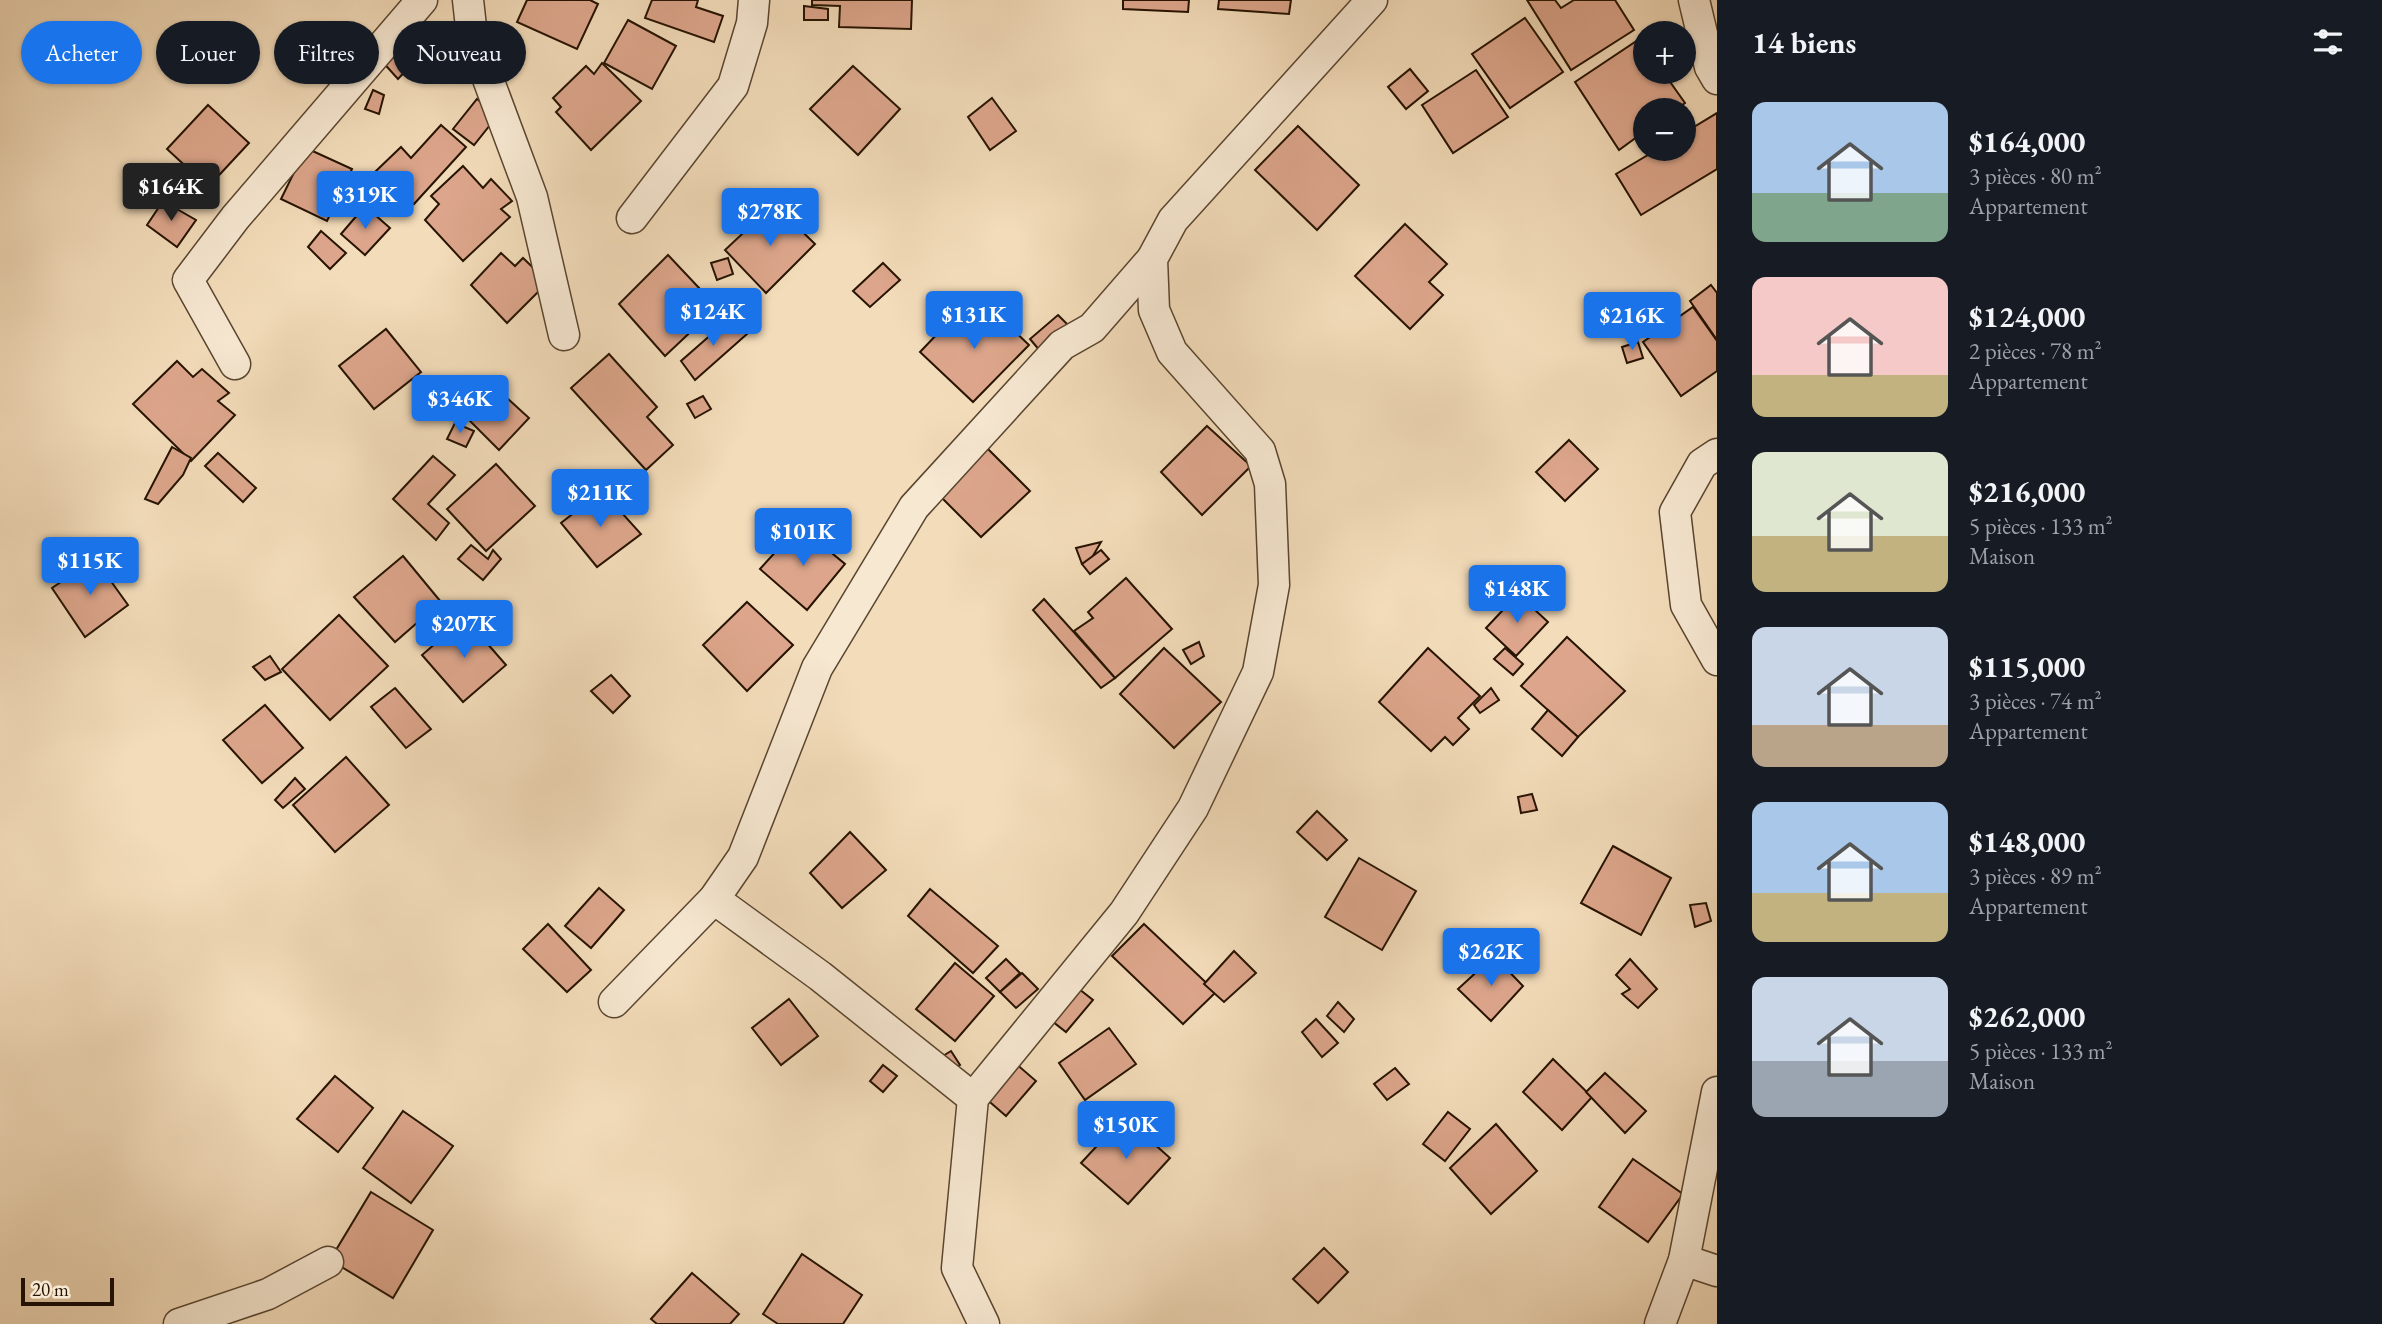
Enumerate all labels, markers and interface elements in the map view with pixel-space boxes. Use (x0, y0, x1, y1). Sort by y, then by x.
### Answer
chip: Acheter (21, 21, 142, 84)
chip: Louer (156, 21, 260, 84)
chip: Filtres (274, 21, 379, 84)
chip: Nouveau (393, 21, 526, 84)
map controls (1633, 21, 1696, 161)
button: + (1633, 21, 1696, 84)
text: 14 biens (1752, 23, 1856, 62)
icon: filters (2309, 23, 2347, 61)
button: − (1633, 98, 1696, 161)
text: $164,000 (1969, 122, 2085, 161)
icon: home (1808, 130, 1892, 214)
text: 3 pièces · 80 m² (1969, 161, 2102, 191)
pin: $164K (122, 164, 220, 223)
text: $164K (139, 171, 203, 201)
pin: $319K (316, 172, 414, 231)
text: $319K (333, 179, 397, 209)
pin: $278K (721, 188, 819, 248)
text: Appartement (1969, 191, 2088, 221)
text: $278K (738, 196, 802, 226)
pin: $124K (664, 288, 762, 348)
pin: $131K (925, 292, 1023, 351)
pin: $216K (1583, 292, 1681, 352)
text: $124K (681, 296, 745, 326)
text: $124,000 (1969, 297, 2085, 336)
text: $131K (942, 299, 1006, 329)
text: $216K (1600, 300, 1664, 330)
icon: home (1808, 305, 1892, 389)
text: 2 pièces · 78 m² (1969, 336, 2102, 366)
text: Appartement (1969, 366, 2088, 396)
pin: $346K (411, 376, 509, 435)
text: $346K (428, 383, 492, 413)
pin: $211K (551, 470, 649, 529)
text: $216,000 (1969, 472, 2085, 511)
text: $211K (568, 477, 632, 507)
icon: home (1808, 480, 1892, 564)
pin: $101K (754, 508, 852, 568)
text: 5 pièces · 133 m² (1969, 511, 2113, 541)
text: $101K (771, 516, 835, 546)
pin: $115K (41, 538, 139, 597)
text: Maison (1969, 541, 2035, 571)
text: $115K (58, 545, 122, 575)
pin: $148K (1468, 566, 1566, 625)
text: $148K (1485, 573, 1549, 603)
pin: $207K (415, 600, 513, 660)
text: $207K (432, 608, 496, 638)
text: $115,000 (1969, 647, 2085, 686)
icon: home (1808, 655, 1892, 739)
text: 3 pièces · 74 m² (1969, 686, 2102, 716)
text: Appartement (1969, 716, 2088, 746)
text: $148,000 (1969, 822, 2085, 861)
icon: home (1808, 830, 1892, 914)
text: 3 pièces · 89 m² (1969, 861, 2102, 891)
text: Appartement (1969, 891, 2088, 921)
pin: $262K (1442, 928, 1540, 988)
text: $262K (1459, 936, 1523, 966)
text: $262,000 (1969, 997, 2085, 1036)
icon: home (1808, 1005, 1892, 1089)
text: 5 pièces · 133 m² (1969, 1036, 2113, 1066)
text: Maison (1969, 1066, 2035, 1096)
pin: $150K (1077, 1102, 1175, 1161)
text: $150K (1094, 1109, 1158, 1139)
scale bar (21, 1275, 114, 1307)
text: 20 m (32, 1277, 69, 1302)

